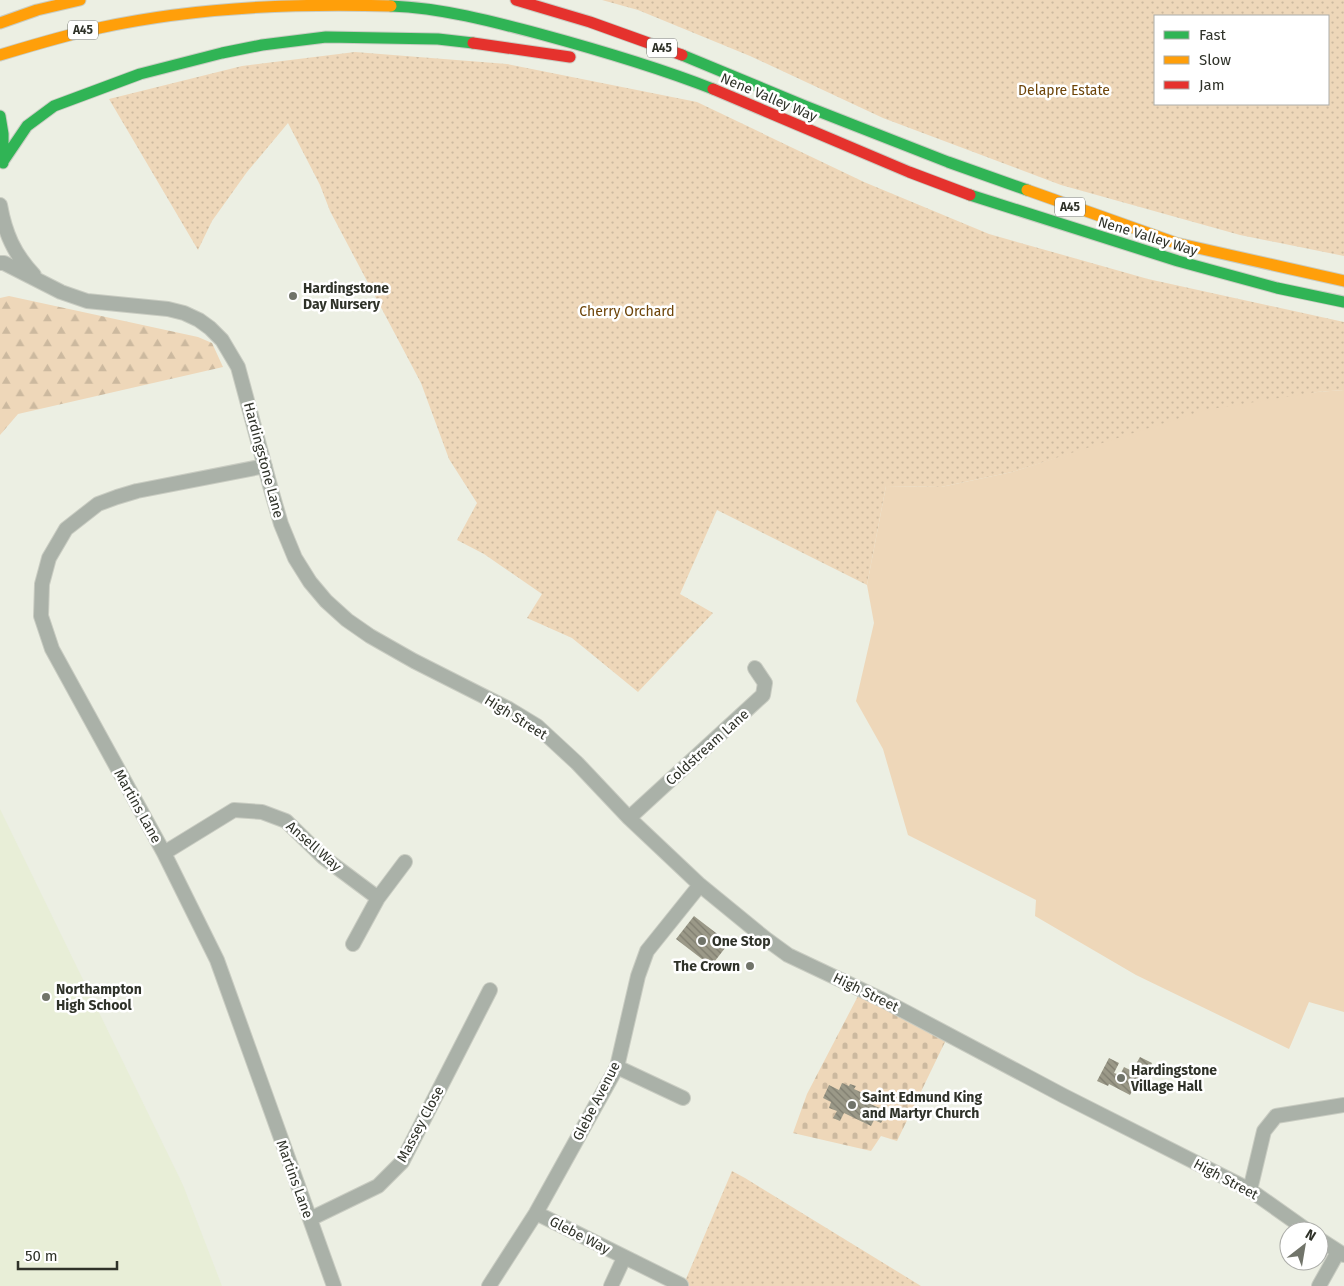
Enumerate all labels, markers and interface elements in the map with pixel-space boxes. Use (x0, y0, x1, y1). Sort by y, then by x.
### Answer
legend (1154, 15, 1329, 105)
road number: A45 (68, 20, 98, 40)
text: Fast (1199, 26, 1226, 44)
road number: A45 (647, 38, 677, 58)
text: Slow (1199, 51, 1231, 69)
street label: Nene Valley Way (718, 69, 820, 125)
text: Jam (1199, 76, 1225, 94)
park label: Delapre Estate (1018, 82, 1110, 99)
road number: A45 (1055, 198, 1085, 216)
street label: Nene Valley Way (1096, 213, 1200, 260)
place label: Hardingstone Day Nursery (303, 280, 389, 313)
marker: Hardingstone Day Nursery (287, 290, 299, 302)
park label: Cherry Orchard (579, 303, 675, 320)
street label: Hardingstone Lane (240, 400, 287, 520)
street label: High Street (481, 691, 551, 744)
street label: Coldstream Lane (662, 706, 752, 789)
street label: Martins Lane (110, 766, 165, 846)
street label: Ansell Way (283, 818, 345, 875)
place label: One Stop (712, 933, 771, 950)
marker: One Stop (696, 935, 708, 947)
place label: The Crown (674, 958, 740, 975)
marker: The Crown (744, 960, 756, 972)
street label: High Street (830, 969, 902, 1016)
place label: Northampton High School (56, 981, 142, 1014)
marker: Northampton High School (40, 991, 52, 1003)
street label: Glebe Avenue (569, 1059, 624, 1144)
place label: Hardingstone Village Hall (1130, 1062, 1217, 1095)
marker: Hardingstone Village Hall (1115, 1072, 1127, 1084)
street label: Massey Close (393, 1083, 448, 1165)
place label: Saint Edmund King and Martyr Church (862, 1089, 982, 1122)
marker: Saint Edmund King and Martyr Church (846, 1099, 858, 1111)
street label: Martins Lane (273, 1138, 316, 1220)
street label: High Street (1191, 1155, 1262, 1204)
street label: Glebe Way (547, 1213, 613, 1258)
north arrow (1279, 1221, 1329, 1271)
text: N (1302, 1226, 1319, 1245)
scale bar (18, 1238, 116, 1270)
text: 50 m (25, 1247, 58, 1265)

